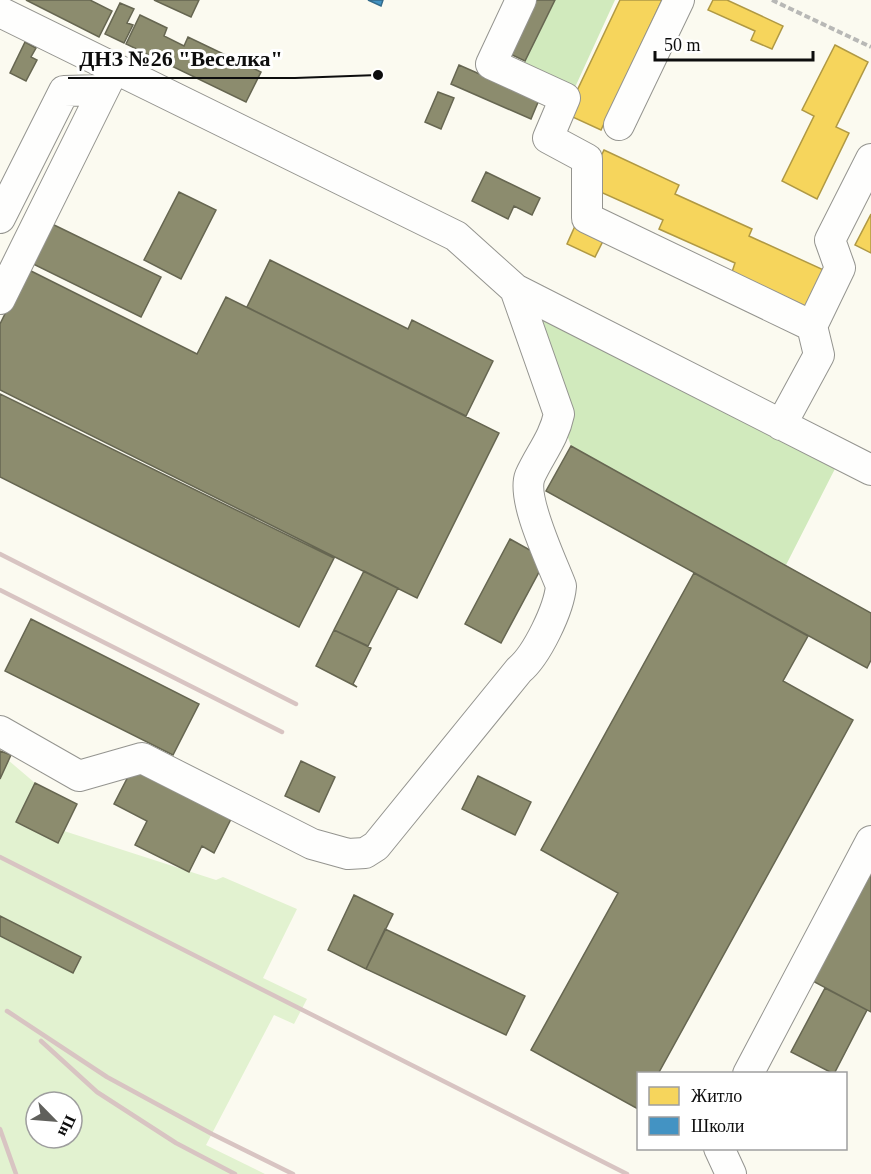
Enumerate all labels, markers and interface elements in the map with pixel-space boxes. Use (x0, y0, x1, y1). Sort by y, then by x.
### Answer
scale bar (655, 24, 812, 62)
text: 50 m (664, 35, 701, 55)
callout: ДНЗ №26 "Веселка" (68, 38, 295, 78)
text: ДНЗ №26 "Веселка" (79, 46, 283, 71)
legend (637, 1072, 847, 1150)
text: Житло (691, 1086, 742, 1106)
north arrow (24, 1090, 84, 1150)
text: Пн (55, 1113, 79, 1140)
text: Школи (691, 1116, 745, 1136)

